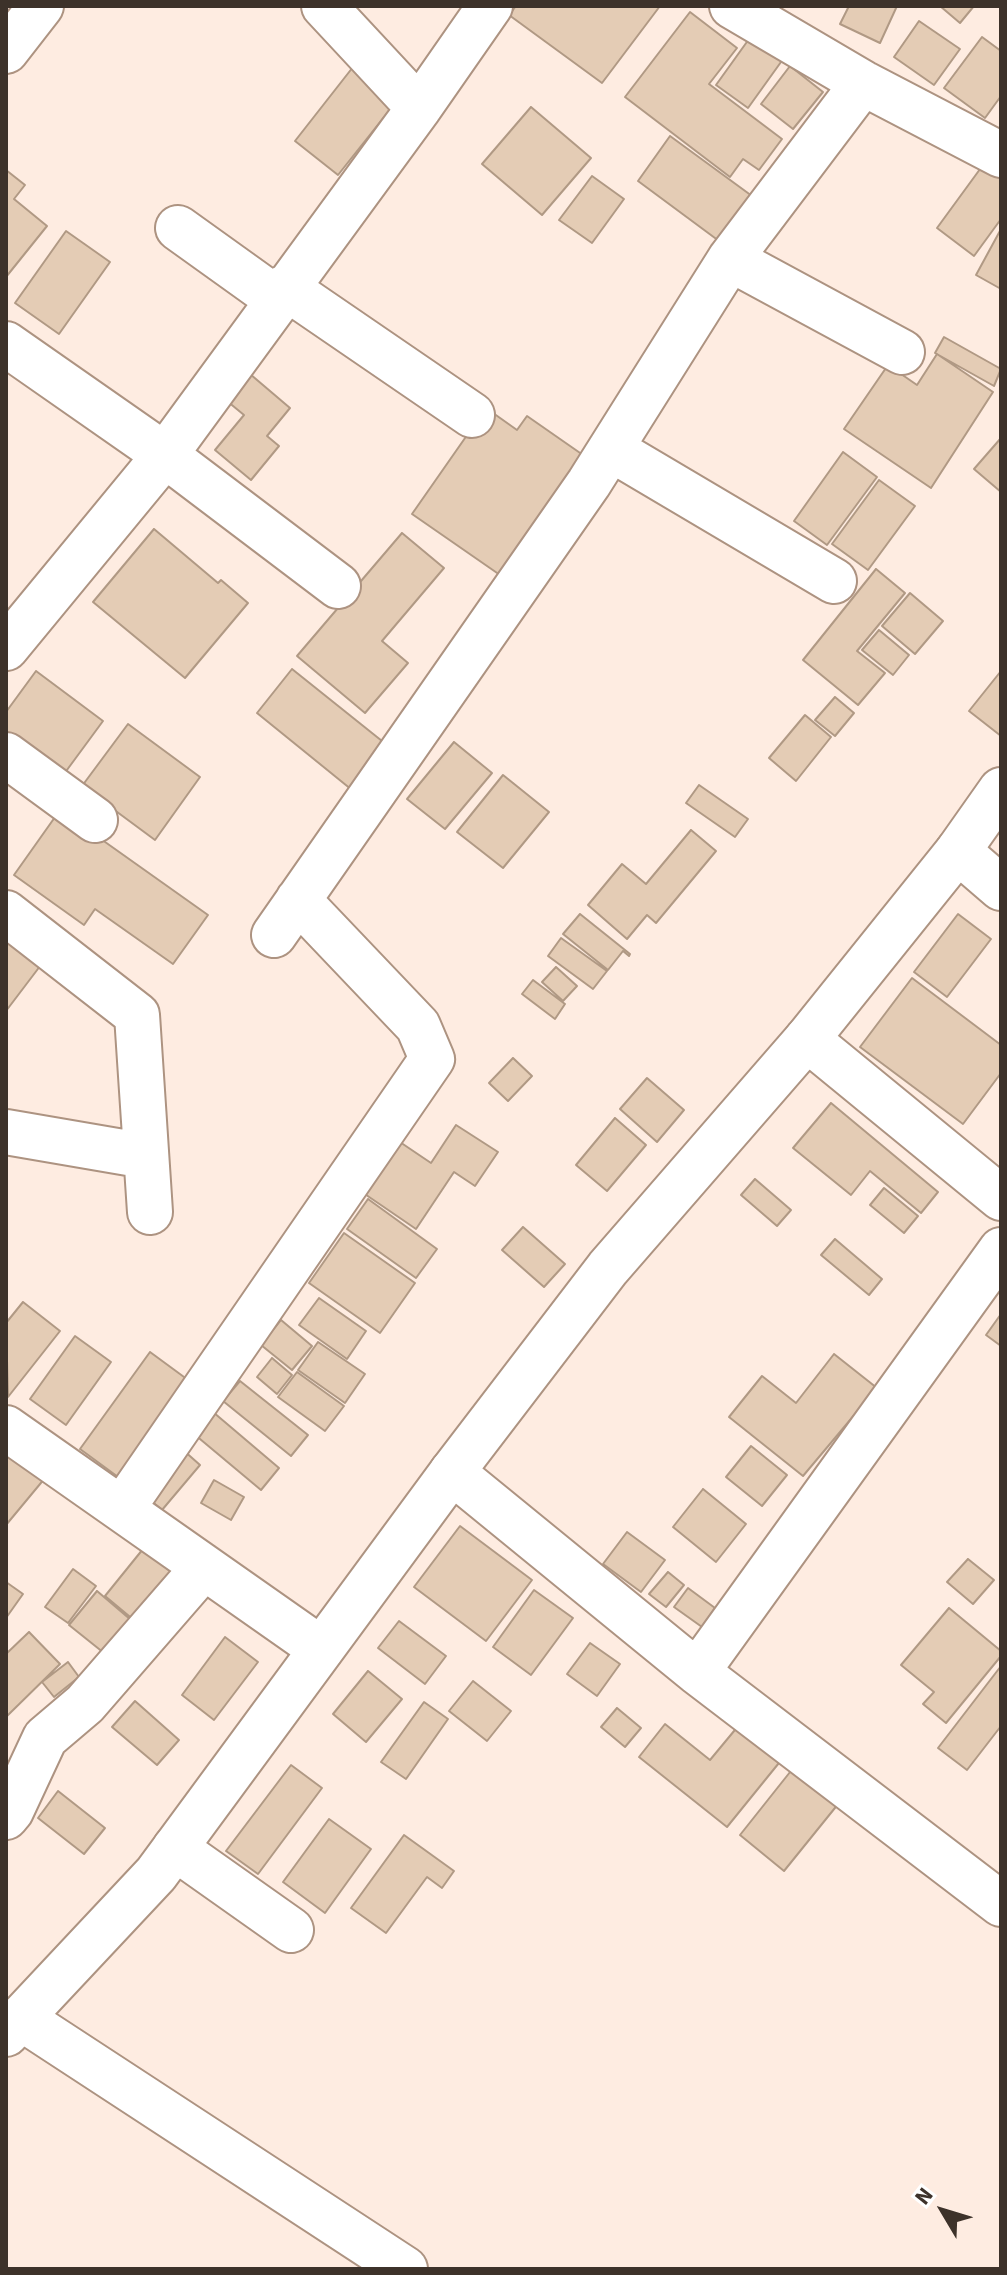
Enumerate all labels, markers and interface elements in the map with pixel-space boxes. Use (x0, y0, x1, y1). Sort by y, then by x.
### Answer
north arrow (903, 2171, 983, 2251)
text: N (907, 2181, 941, 2212)

